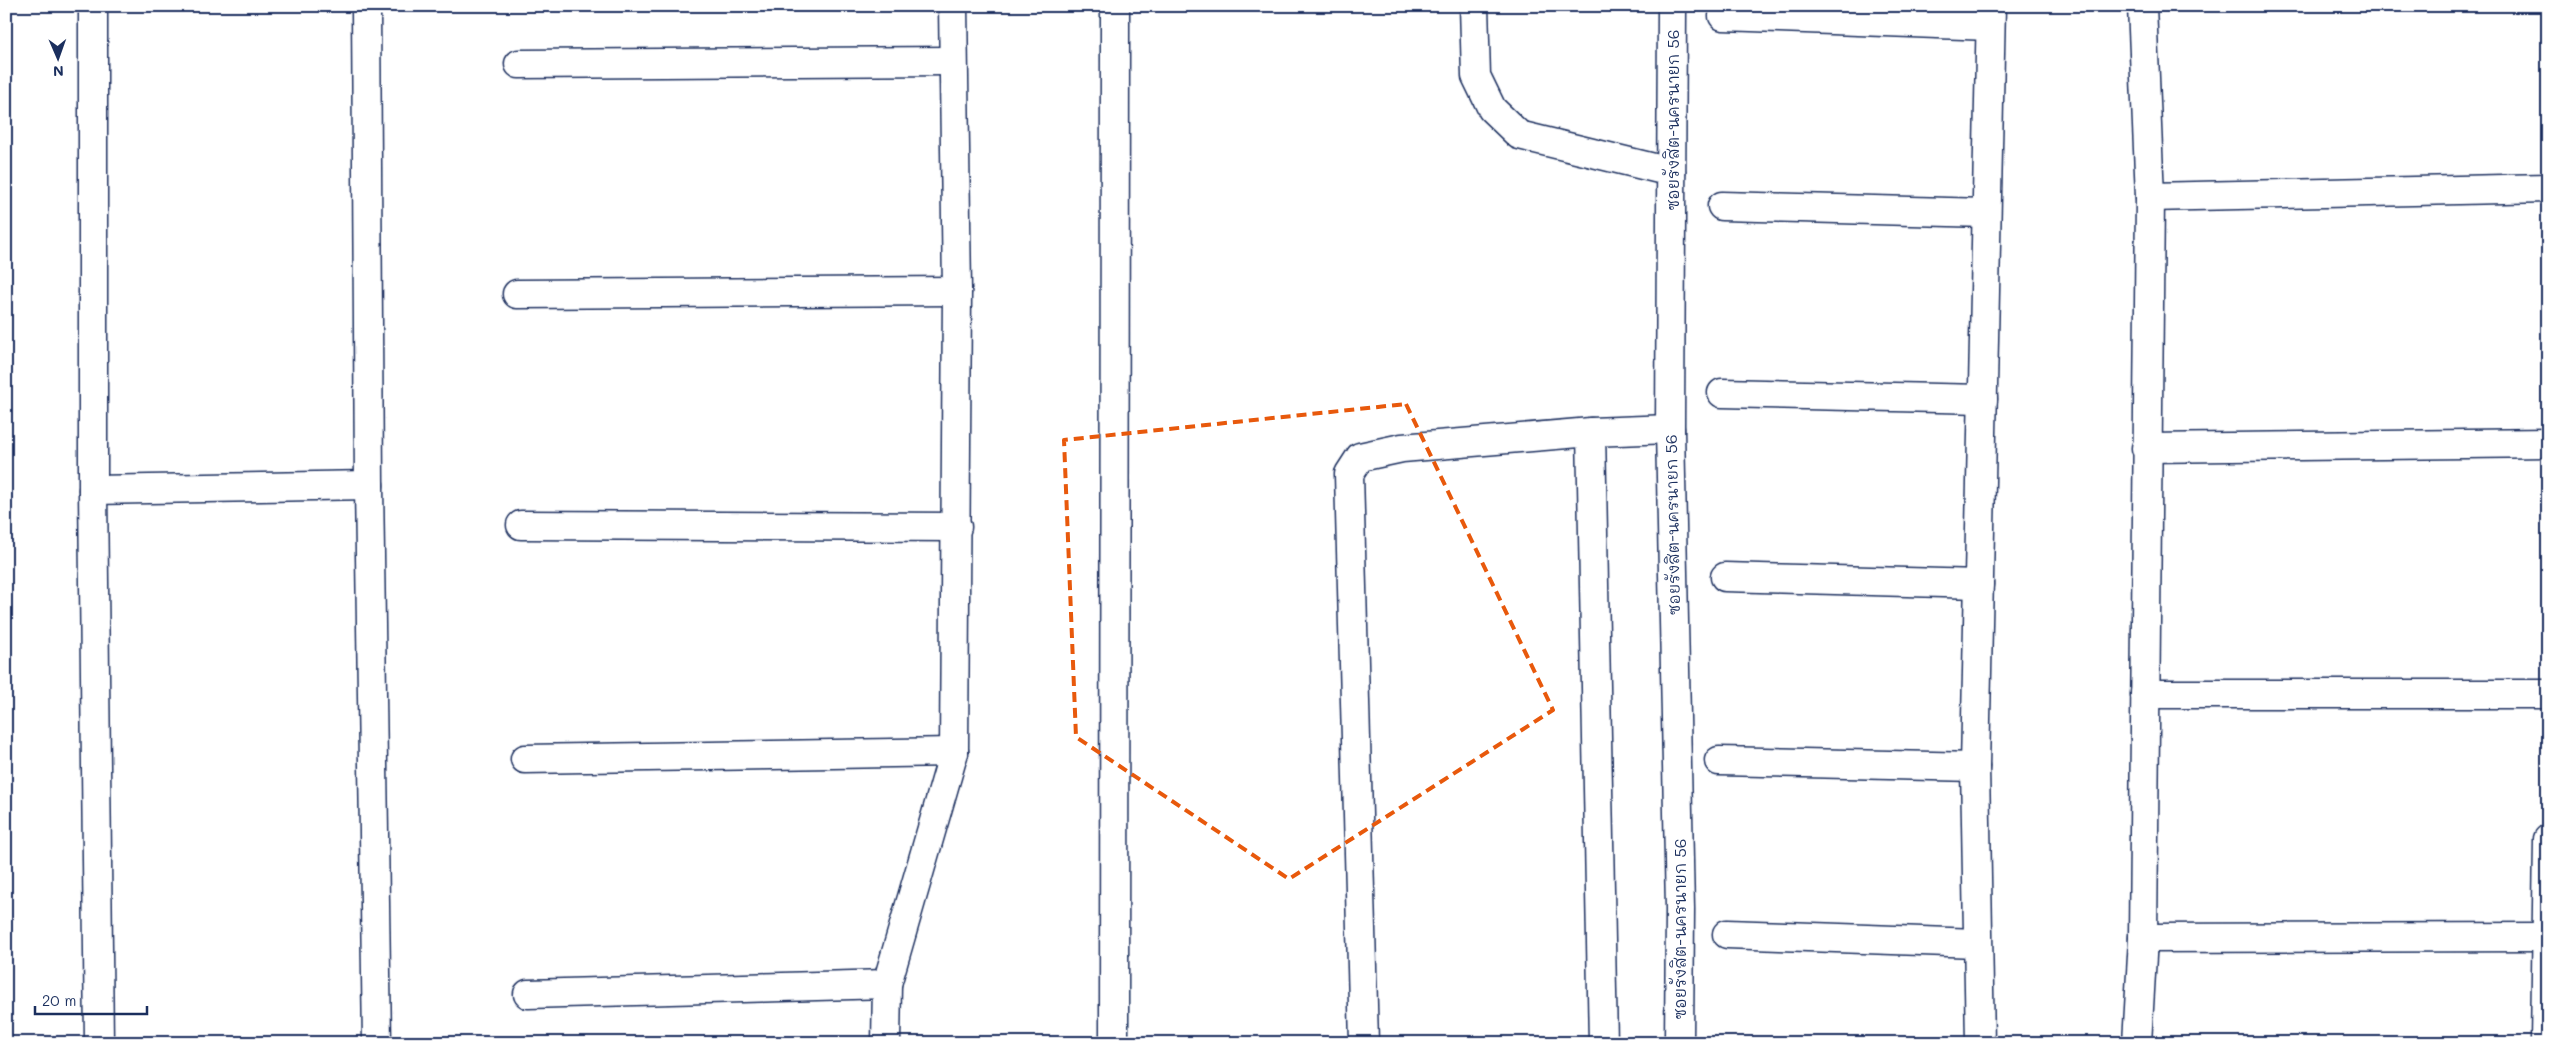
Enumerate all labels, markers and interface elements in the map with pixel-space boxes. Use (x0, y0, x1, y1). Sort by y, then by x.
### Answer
street label: ซอยรังสิต-นครนายก 56 (1661, 30, 1683, 210)
north arrow (32, 32, 82, 82)
text: N (53, 62, 64, 81)
street label: ซอยรังสิต-นครนายก 56 (1660, 434, 1684, 616)
street label: ซอยรังสิต-นครนายก 56 (1668, 839, 1690, 1019)
scale bar (35, 984, 148, 1016)
text: 20 m (42, 990, 76, 1010)

